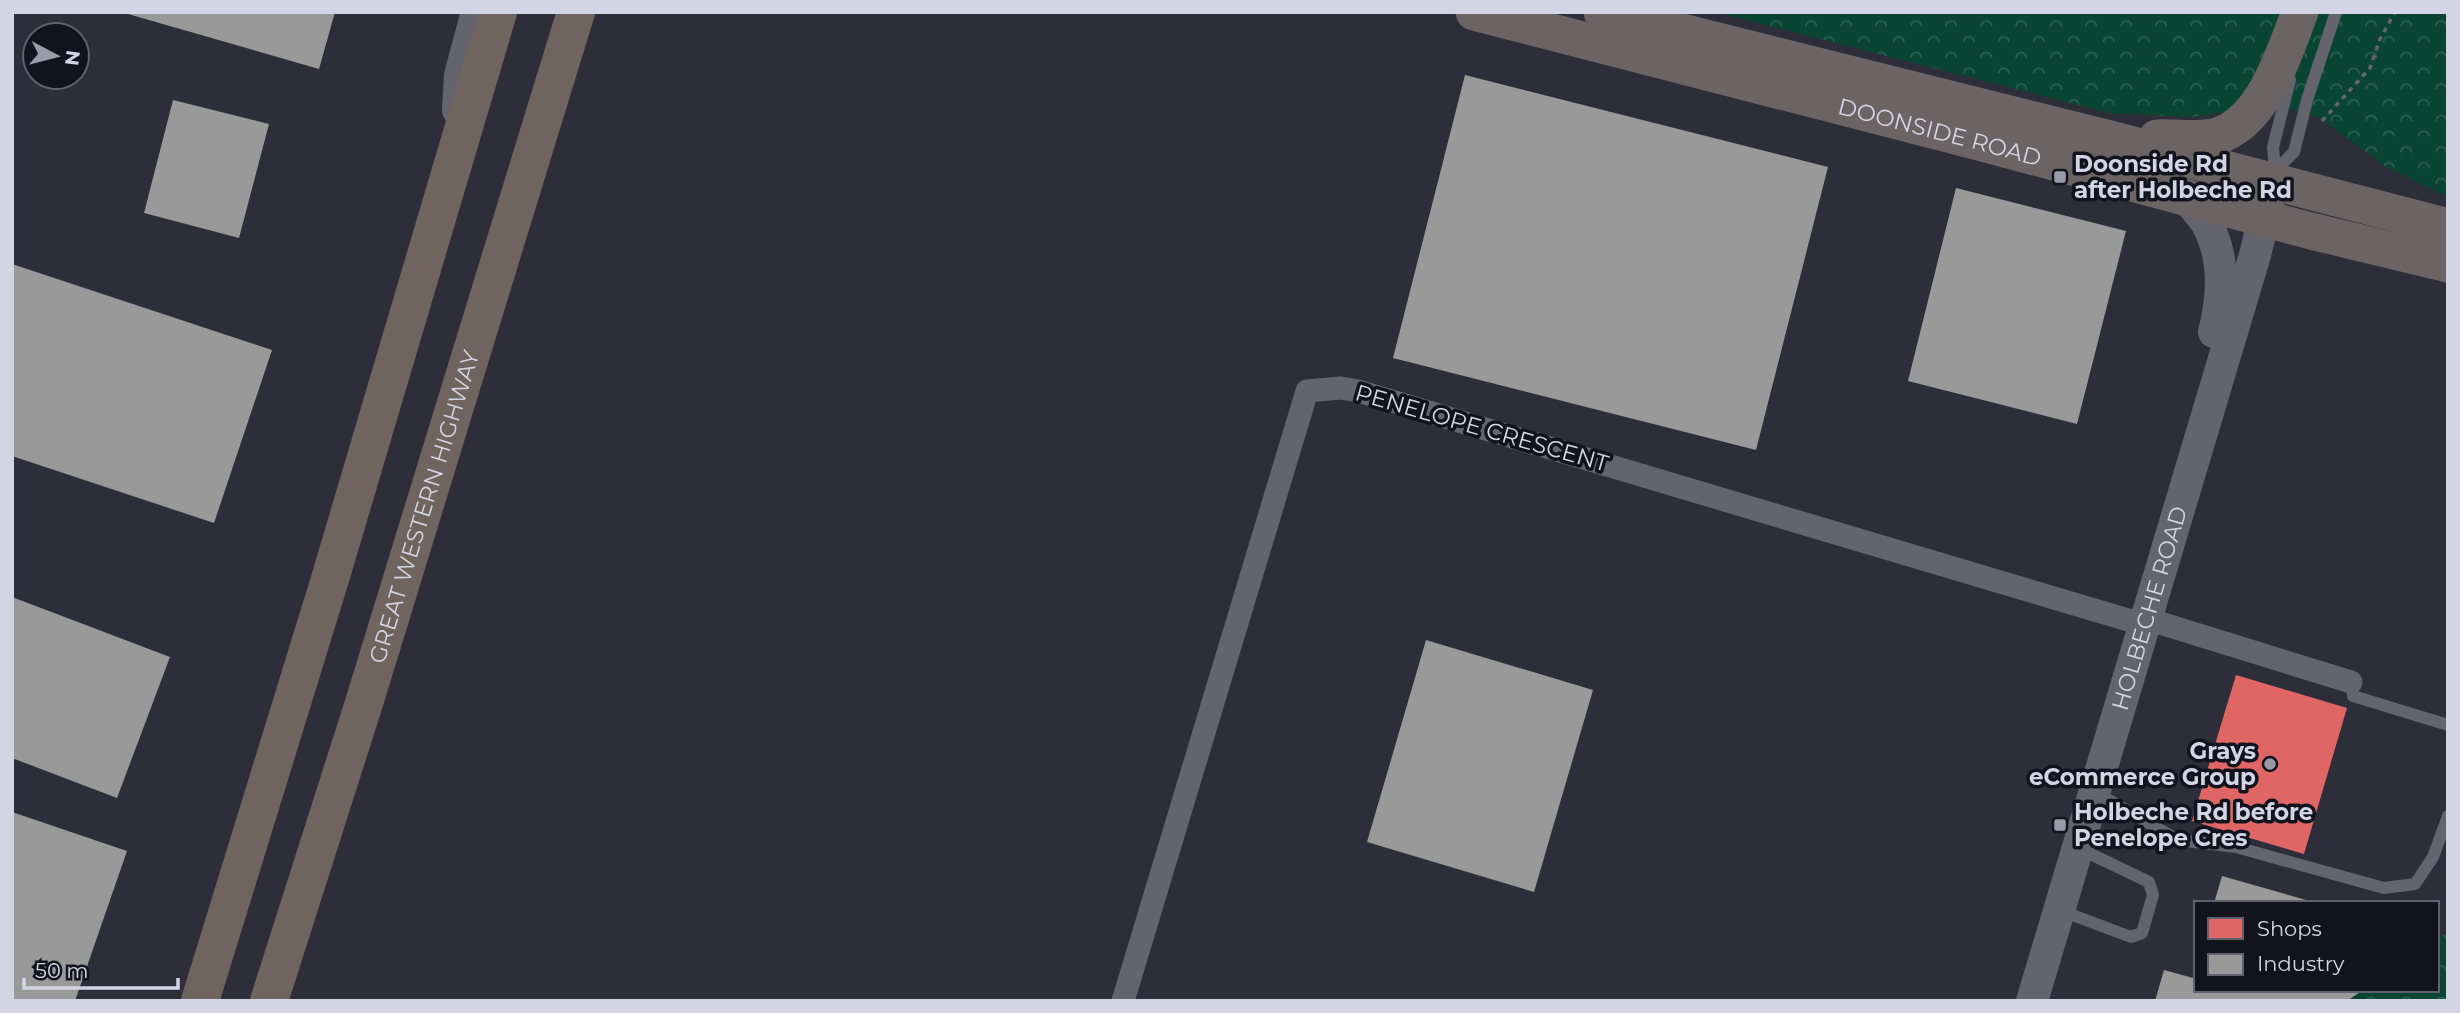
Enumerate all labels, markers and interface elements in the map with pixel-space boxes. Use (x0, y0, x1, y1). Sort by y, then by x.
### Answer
north arrow (21, 21, 91, 91)
text: N (60, 49, 85, 67)
street label: DOONSIDE ROAD (1835, 92, 2045, 172)
place label: Doonside Rd after Holbeche Rd (2074, 150, 2292, 204)
marker: Doonside Rd after Holbeche Rd (2052, 169, 2068, 185)
street label: GREAT WESTERN HIGHWAY (363, 347, 485, 667)
street label: PENELOPE CRESCENT (1352, 378, 1613, 478)
street label: HOLBECHE ROAD (2106, 503, 2193, 714)
place label: Grays eCommerce Group (2029, 737, 2256, 791)
marker: Grays eCommerce Group (2262, 756, 2278, 772)
place label: Holbeche Rd before Penelope Cres (2074, 798, 2313, 852)
marker: Holbeche Rd before Penelope Cres (2052, 817, 2068, 833)
legend (2194, 901, 2439, 992)
text: Shops (2257, 916, 2322, 941)
scale bar (24, 946, 178, 990)
text: Industry (2257, 951, 2345, 976)
text: 50 m (35, 958, 89, 983)

